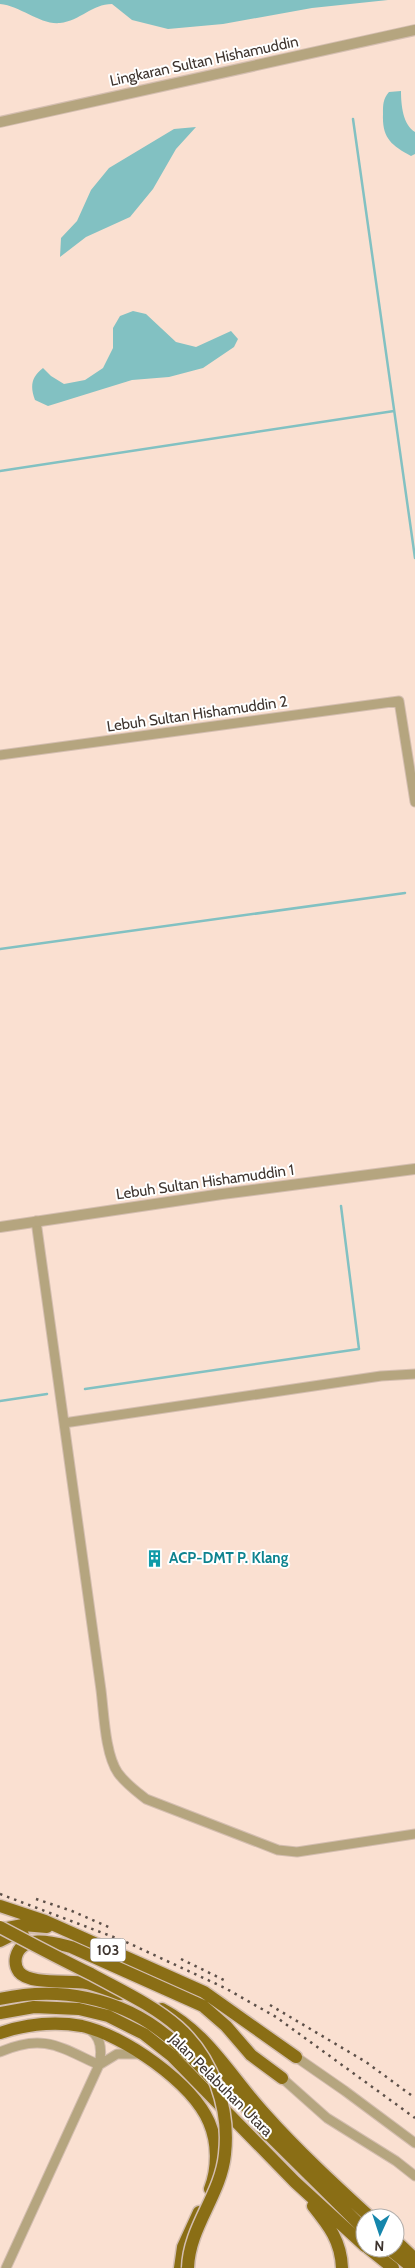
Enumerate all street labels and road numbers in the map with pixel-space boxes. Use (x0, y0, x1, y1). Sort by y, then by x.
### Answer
street label: Lingkaran Sultan Hishamuddin (108, 32, 300, 90)
street label: Lebuh Sultan Hishamuddin 2 (105, 692, 289, 736)
street label: Lebuh Sultan Hishamuddin 1 (115, 1161, 295, 1203)
road number: 103 (90, 1938, 126, 1962)
street label: Jalan Pelabuhan Utara (165, 2029, 277, 2141)

